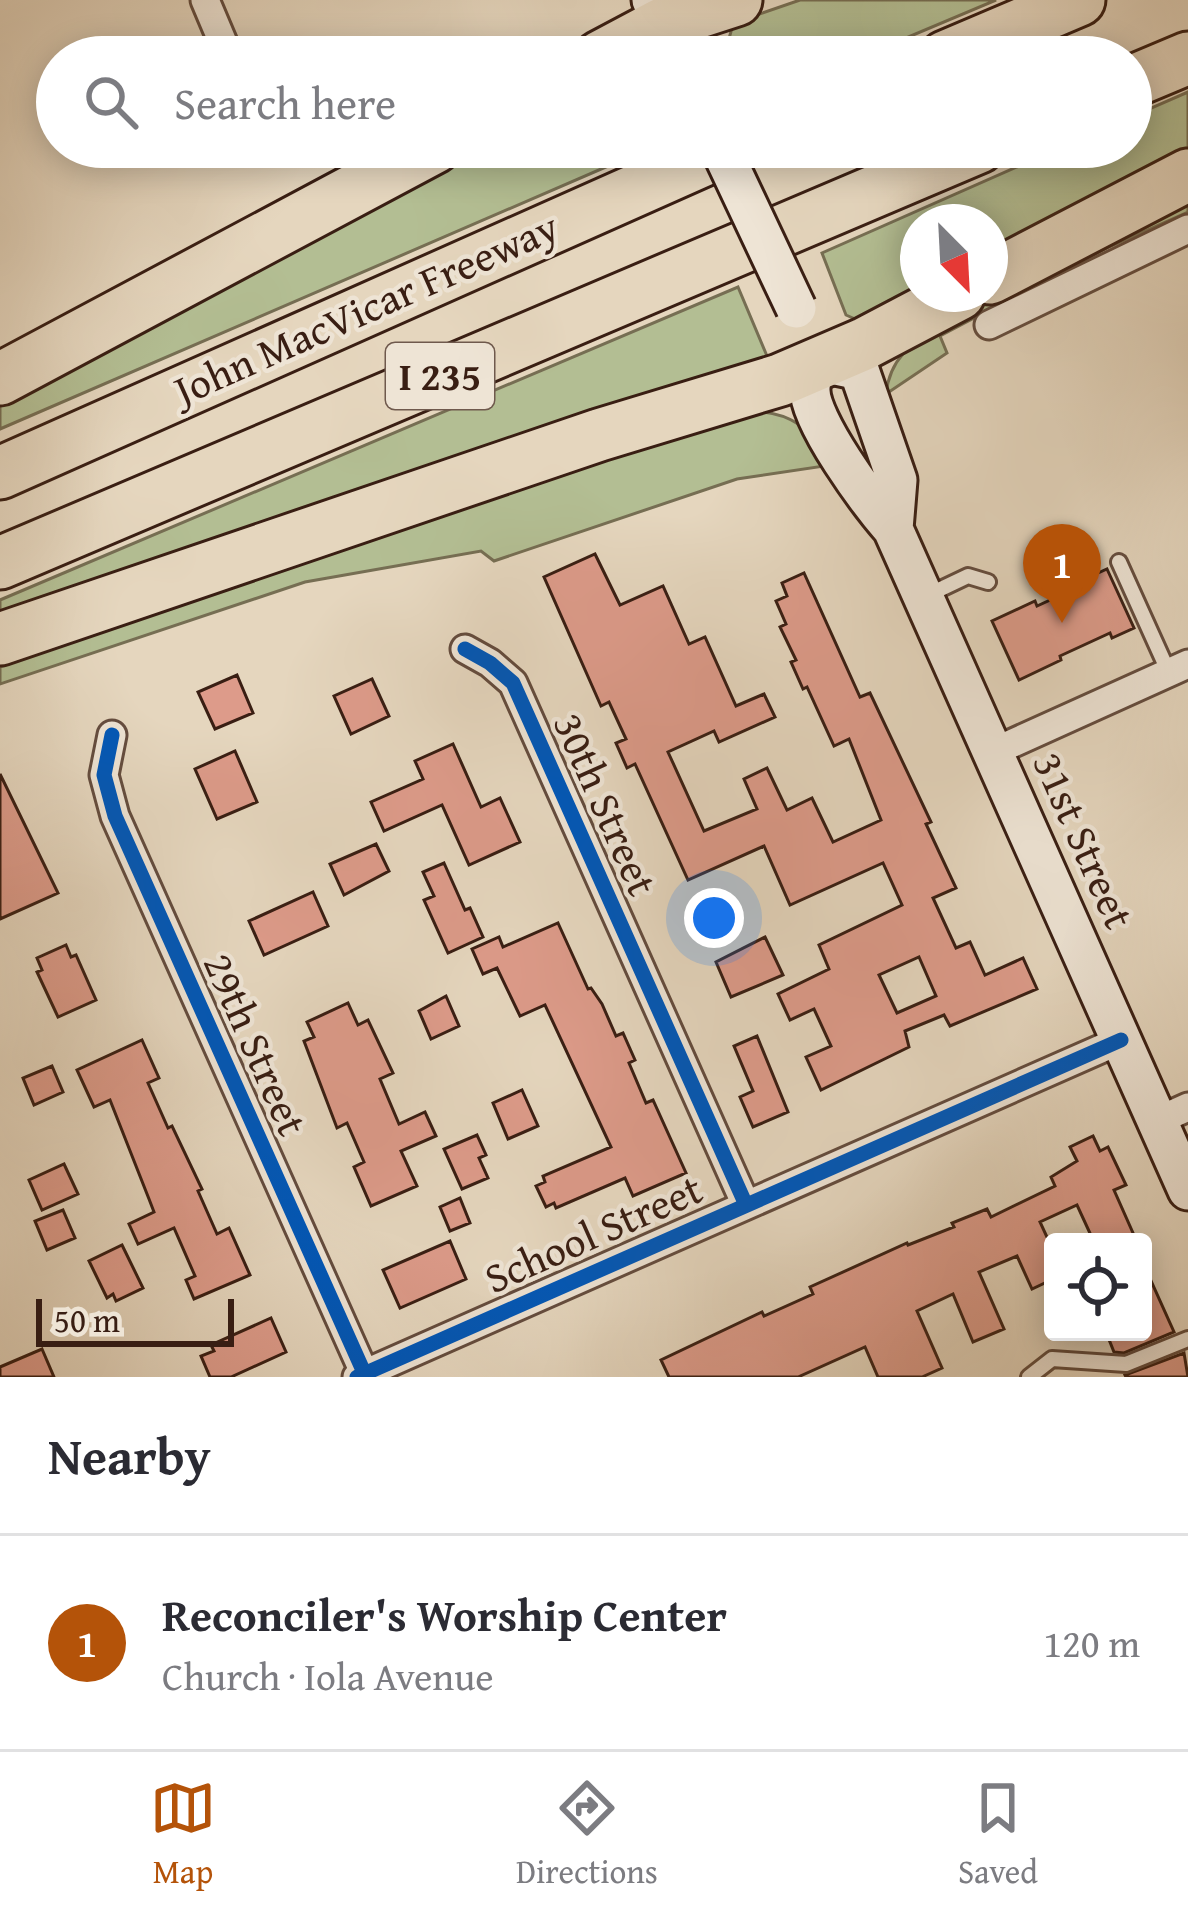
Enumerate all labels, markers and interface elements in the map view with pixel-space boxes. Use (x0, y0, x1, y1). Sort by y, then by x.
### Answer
search box (36, 36, 1152, 168)
icon: search (78, 69, 144, 135)
text: Search here (174, 70, 396, 135)
street label: John MacVicar Freeway (159, 195, 568, 422)
north arrow (900, 204, 1008, 312)
road number: I 235 (386, 343, 494, 409)
pin: 1 (1023, 524, 1101, 623)
street label: 30th Street (539, 703, 674, 905)
street label: 31st Street (1018, 742, 1151, 938)
your location (684, 888, 744, 948)
street label: 29th Street (189, 943, 324, 1145)
street label: School Street (474, 1157, 711, 1308)
map controls (1044, 1233, 1152, 1341)
button: locate (1044, 1233, 1152, 1341)
scale bar (36, 1293, 234, 1346)
text: 50 m (54, 1296, 120, 1344)
text: Nearby (48, 1418, 211, 1493)
text: Reconciler's Worship Center (162, 1582, 727, 1647)
text: 1 (77, 1614, 97, 1671)
text: 120 m (1043, 1614, 1140, 1671)
text: Church · Iola Avenue (162, 1647, 494, 1704)
tab: Map (150, 1775, 216, 1895)
tab: Directions (516, 1775, 658, 1895)
tab: Saved (958, 1775, 1038, 1895)

